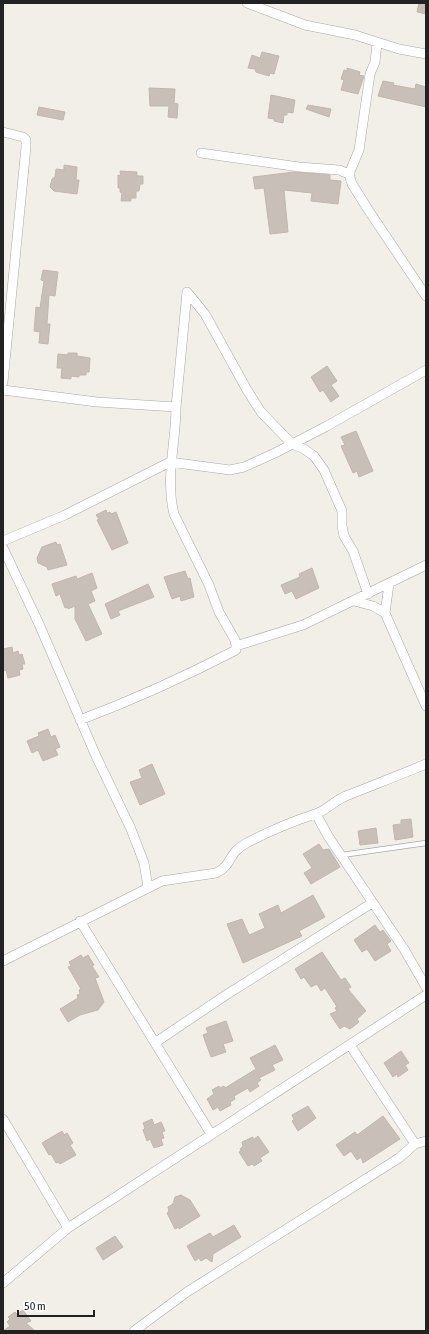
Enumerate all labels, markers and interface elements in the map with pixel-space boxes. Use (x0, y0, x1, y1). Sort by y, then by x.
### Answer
scale bar (18, 1292, 94, 1318)
text: 50 m (24, 1299, 46, 1313)

